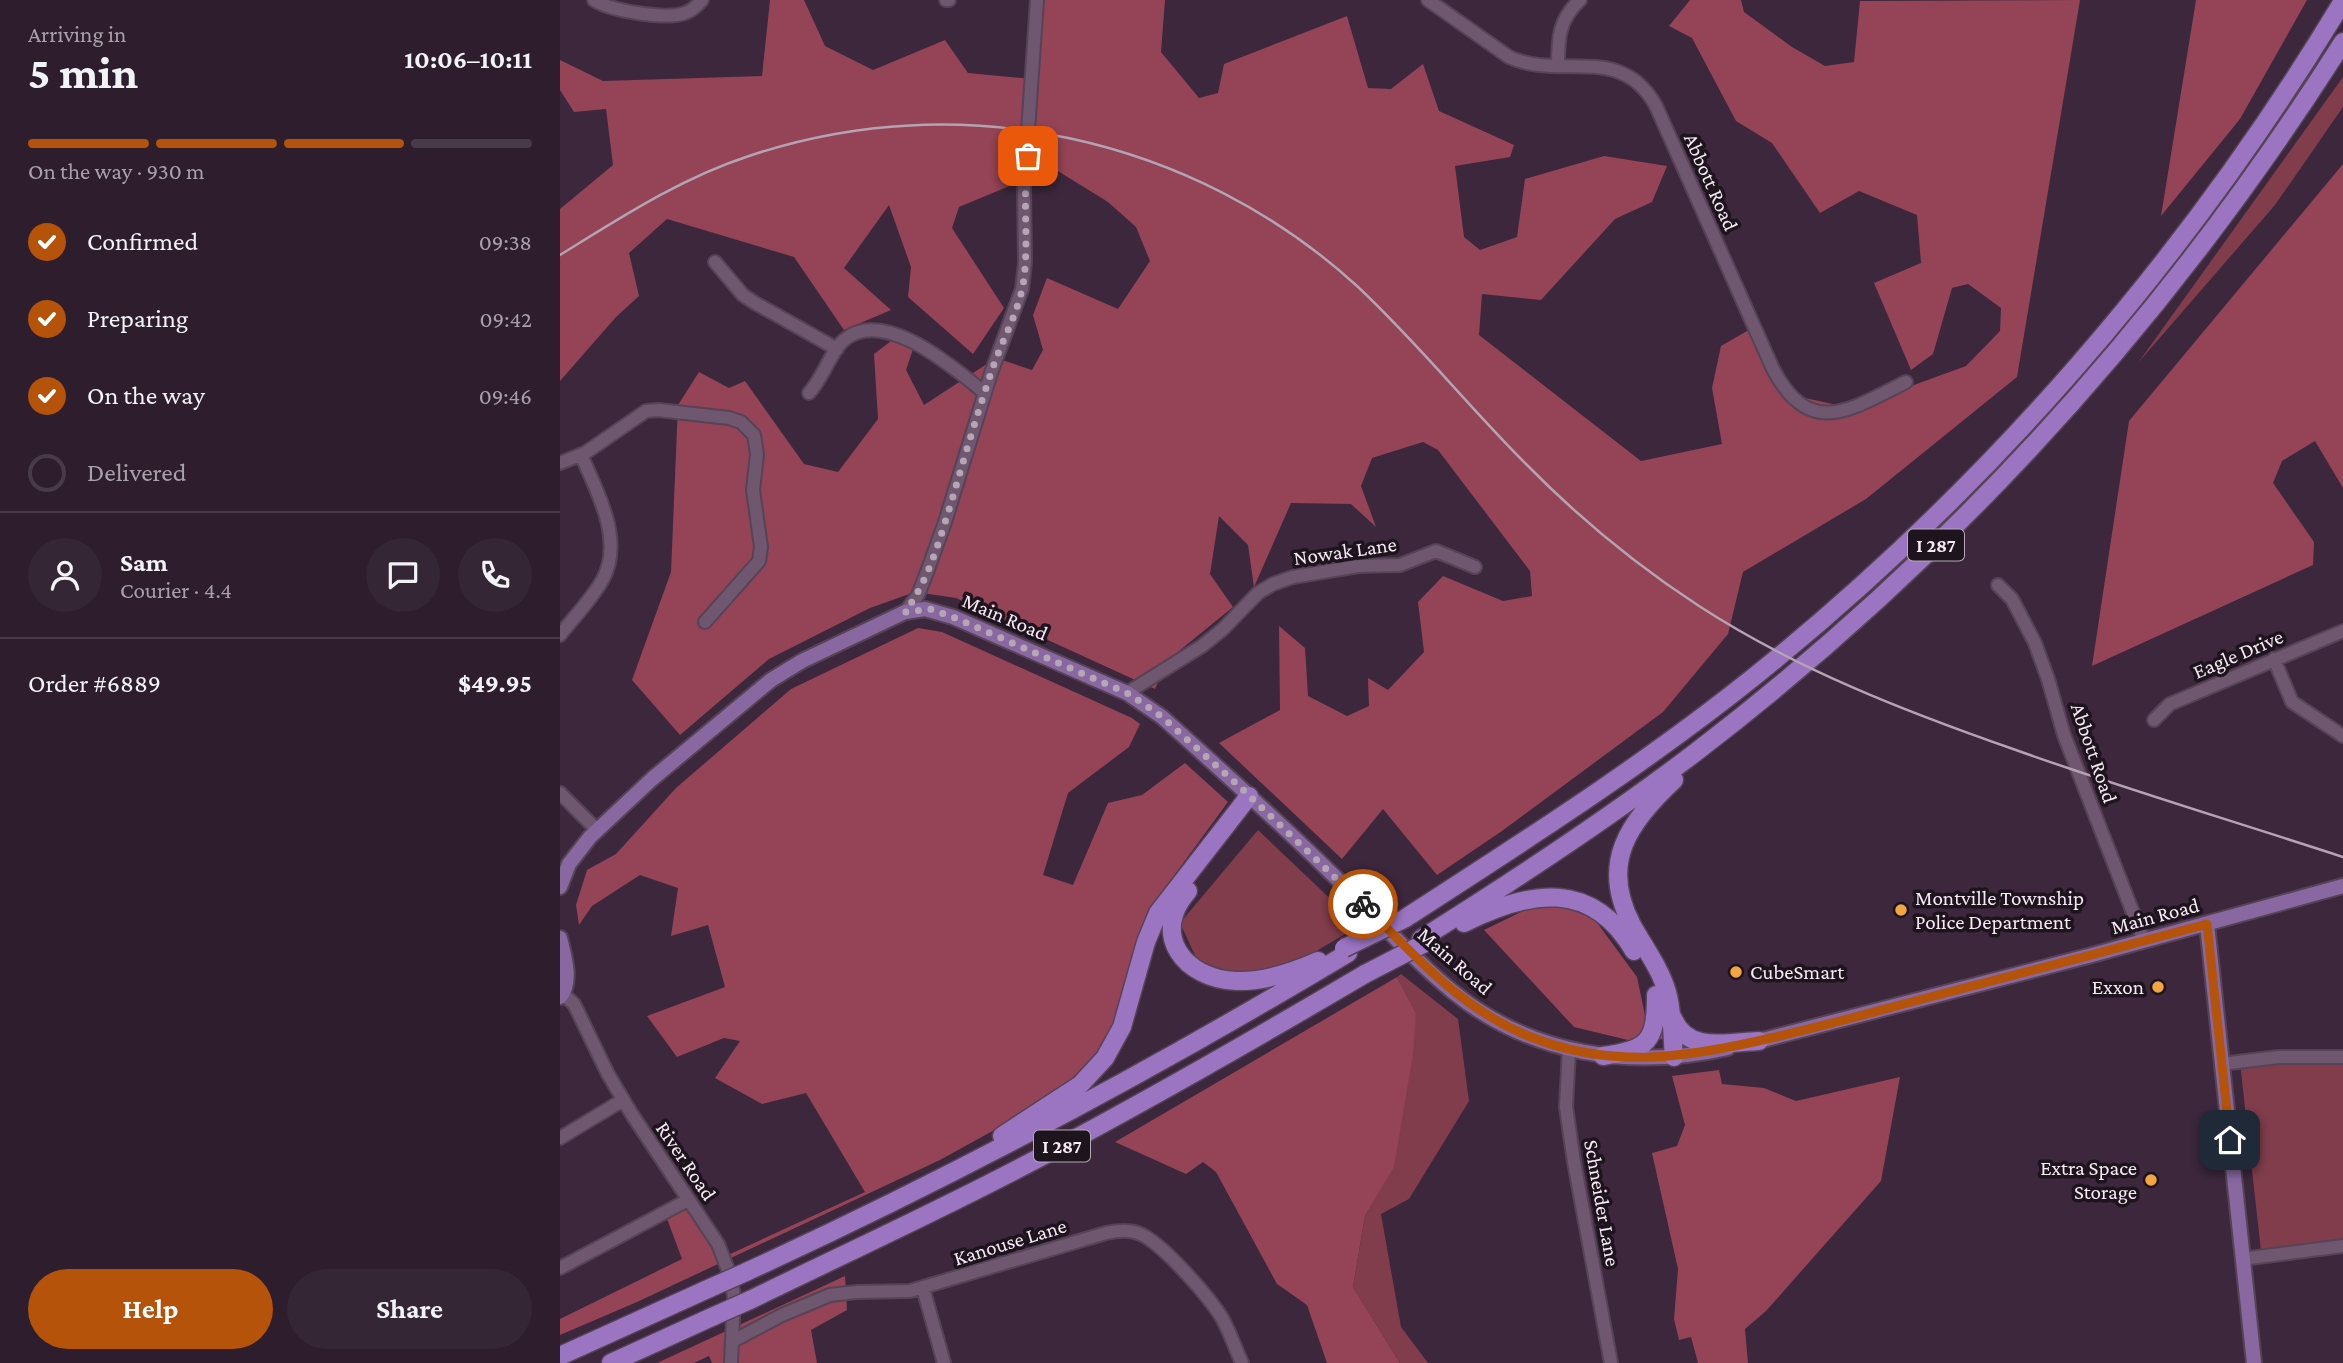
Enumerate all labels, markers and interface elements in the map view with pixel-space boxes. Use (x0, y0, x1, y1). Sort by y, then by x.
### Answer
text: Arriving in (28, 21, 126, 47)
text: 10:06–10:11 (404, 45, 532, 74)
text: 5 min (28, 47, 138, 98)
pin (998, 126, 1058, 186)
street label: Abbott Road (1679, 130, 1743, 234)
icon: bag (1009, 137, 1047, 175)
text: On the way · 930 m (28, 158, 205, 184)
icon: check (28, 223, 66, 261)
text: Confirmed (87, 227, 198, 256)
text: 09:38 (479, 229, 532, 255)
icon: check (28, 300, 66, 338)
text: Preparing (87, 304, 188, 333)
text: 09:42 (480, 306, 532, 332)
icon: check (28, 377, 66, 415)
text: On the way (87, 381, 205, 410)
text: 09:46 (479, 383, 532, 409)
text: Delivered (87, 458, 186, 487)
road number: I 287 (1908, 530, 1964, 560)
street label: Nowak Lane (1292, 532, 1398, 570)
button: person (28, 538, 102, 612)
button: chat (366, 538, 440, 612)
button: phone (458, 538, 532, 612)
text: Sam (120, 548, 168, 577)
text: Courier · 4.4 (120, 577, 232, 603)
street label: Main Road (959, 588, 1051, 646)
street label: Eagle Drive (2189, 624, 2287, 684)
text: Order #6889 (28, 669, 161, 698)
text: $49.95 (458, 669, 532, 698)
street label: Abbott Road (2066, 700, 2122, 806)
courier (1328, 869, 1398, 939)
icon: bike (1344, 885, 1382, 923)
place label: Montville Township Police Department (1915, 886, 2084, 934)
street label: Main Road (2108, 893, 2202, 939)
marker: Montville Township Police Department (1893, 902, 1909, 918)
street label: Main Road (1413, 922, 1497, 1000)
place label: CubeSmart (1750, 960, 1845, 984)
marker: CubeSmart (1728, 964, 1744, 980)
place label: Exxon (2092, 975, 2144, 999)
marker: Exxon (2150, 979, 2166, 995)
pin (2200, 1110, 2260, 1170)
street label: River Road (651, 1117, 721, 1205)
icon: home (2211, 1121, 2249, 1159)
road number: I 287 (1034, 1130, 1090, 1162)
street label: Schneider Lane (1579, 1138, 1625, 1268)
place label: Extra Space Storage (2040, 1156, 2137, 1204)
marker: Extra Space Storage (2143, 1172, 2159, 1188)
street label: Kanouse Lane (951, 1213, 1069, 1271)
button: Help (28, 1269, 273, 1349)
button: Share (287, 1269, 532, 1349)

